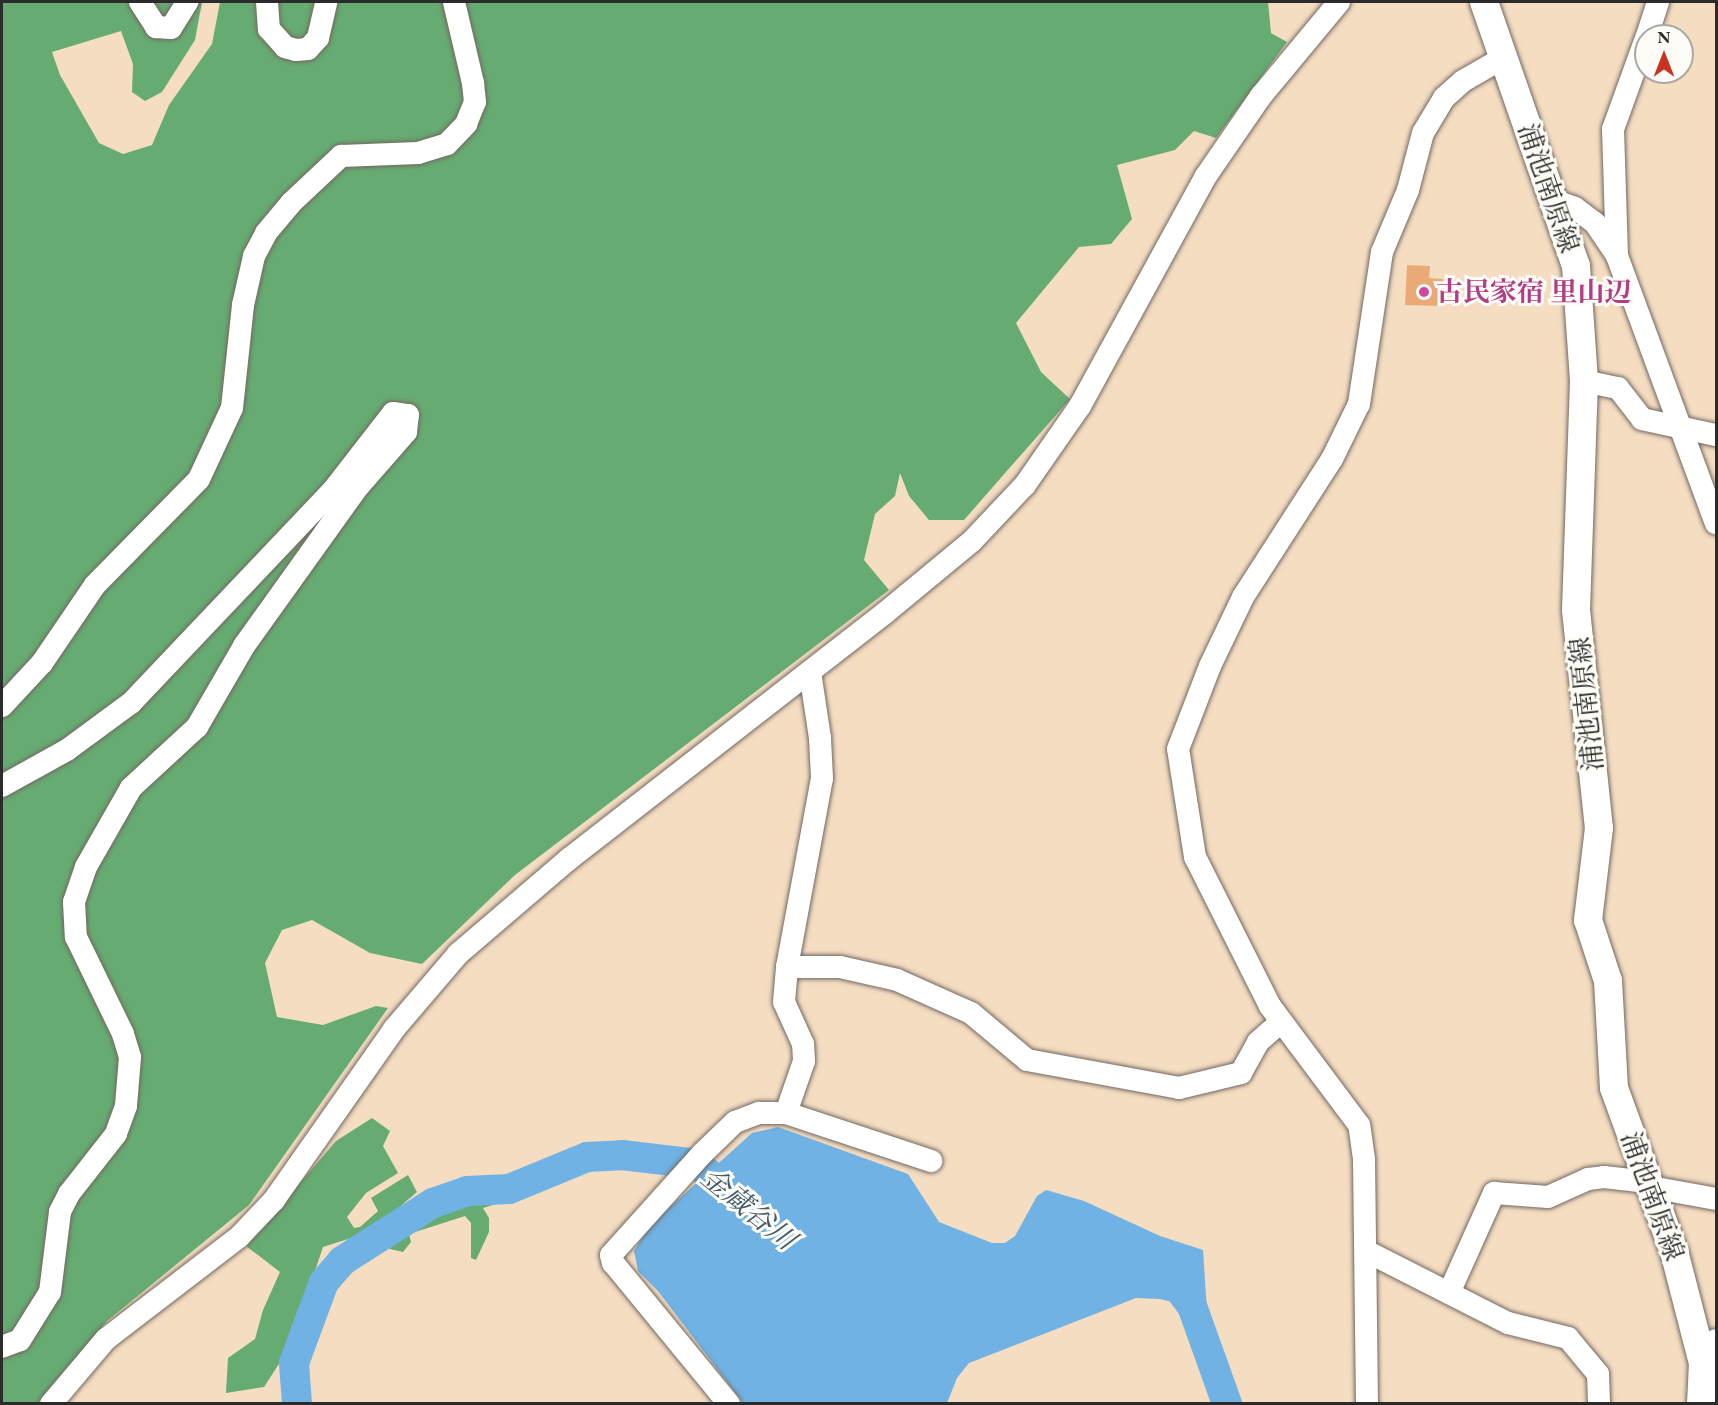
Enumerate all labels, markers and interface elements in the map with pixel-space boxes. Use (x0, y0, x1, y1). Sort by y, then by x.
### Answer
north arrow (1634, 24, 1694, 84)
text: N (1658, 27, 1670, 48)
street label: 浦池南原線 (1512, 119, 1586, 257)
place label: 古民家宿 里山辺 (1436, 276, 1631, 308)
marker: 古民家宿 里山辺 (1417, 285, 1431, 299)
street label: 浦池南原線 (1563, 635, 1609, 773)
street label: 浦池南原線 (1615, 1127, 1691, 1265)
water label: 金蔵谷川 (695, 1160, 803, 1256)

